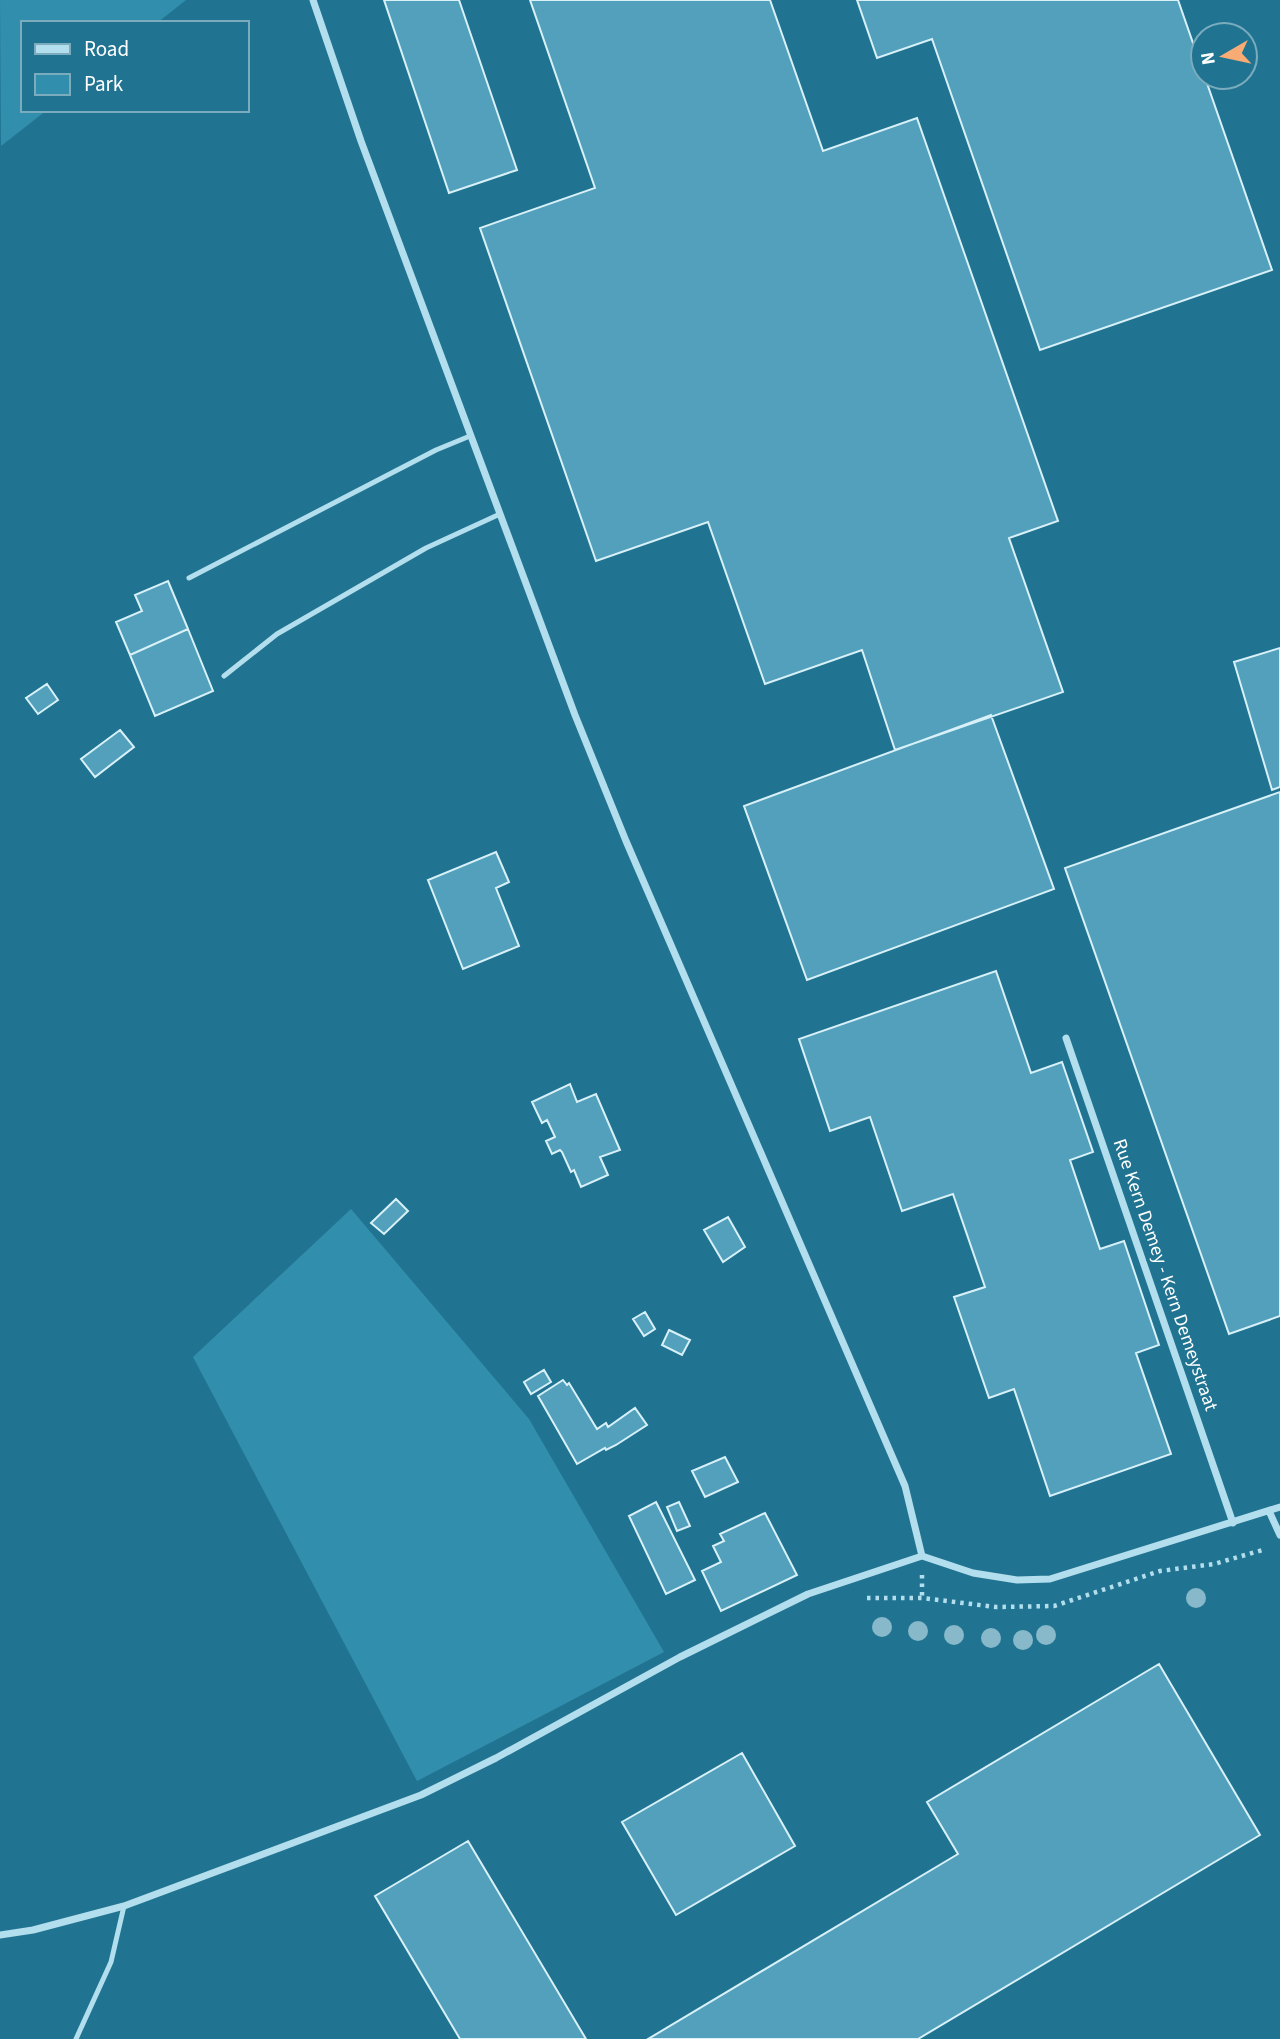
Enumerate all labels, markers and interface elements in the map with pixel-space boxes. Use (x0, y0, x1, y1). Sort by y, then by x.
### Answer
legend (21, 21, 248, 112)
north arrow (1189, 21, 1259, 91)
text: Road (84, 34, 129, 64)
text: N (1194, 50, 1223, 67)
text: Park (84, 69, 124, 99)
street label: Rue Kern Demey - Kern Demeystraat (1106, 1135, 1225, 1415)

